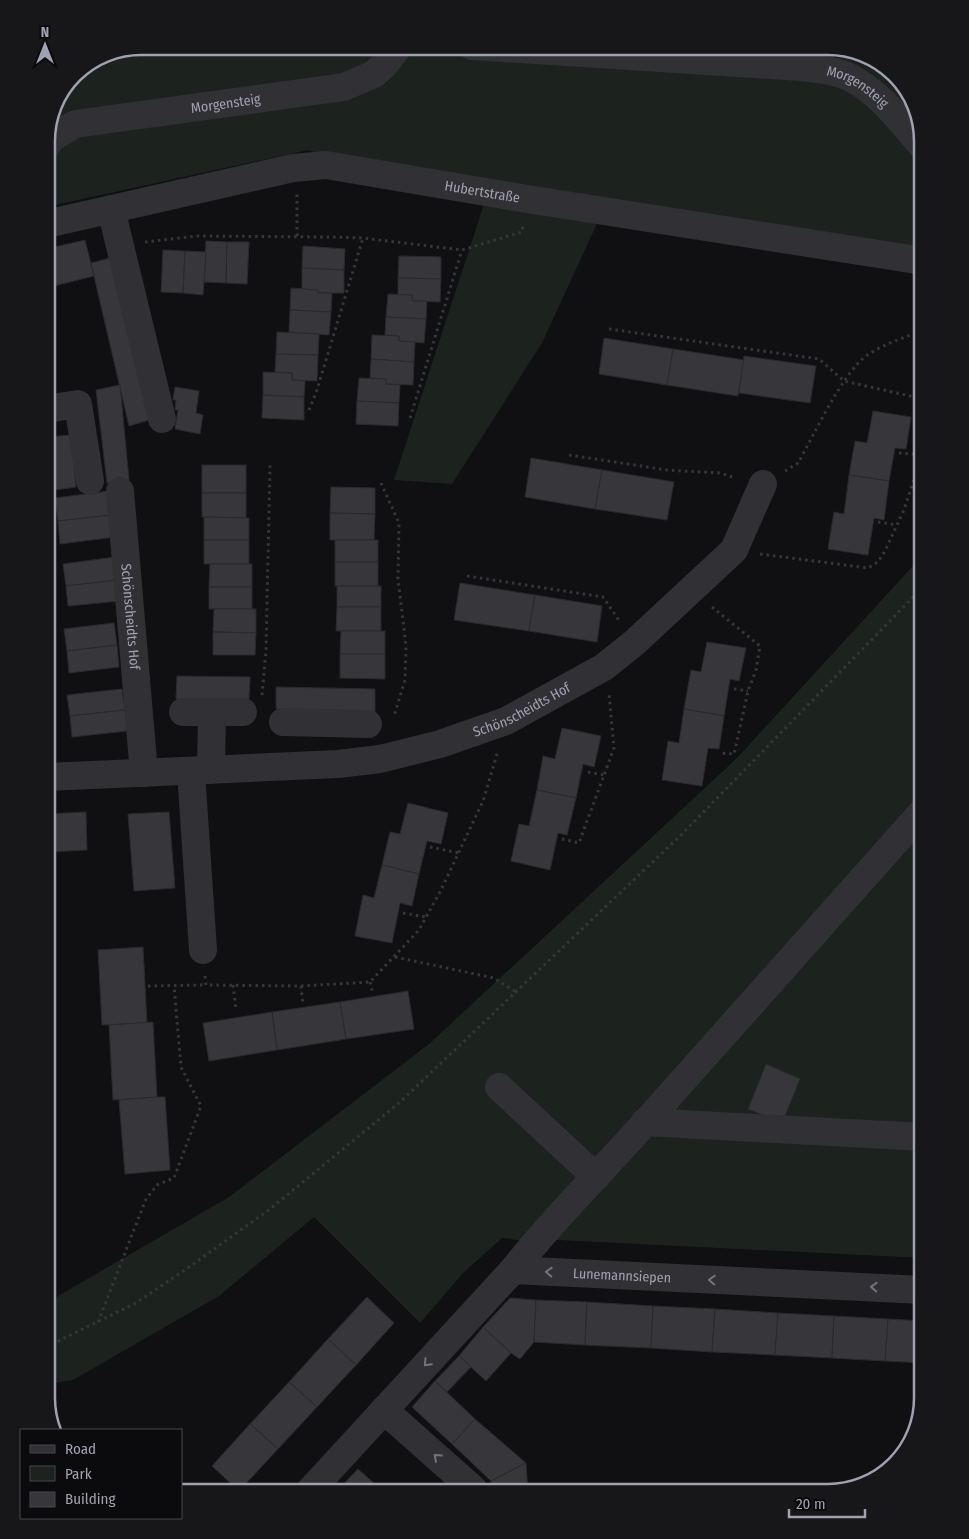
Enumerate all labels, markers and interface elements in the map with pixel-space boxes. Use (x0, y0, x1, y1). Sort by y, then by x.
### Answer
north arrow (20, 20, 70, 70)
text: N (41, 24, 49, 41)
street label: Morgensteig (825, 62, 892, 112)
street label: Morgensteig (190, 91, 262, 117)
street label: Hubertstraße (443, 177, 521, 207)
street label: Schönscheidts Hof (117, 563, 143, 672)
street label: Schönscheidts Hof (471, 678, 575, 741)
street label: Lunemannsiepen (572, 1265, 671, 1287)
one-way arrow (545, 1266, 553, 1277)
one-way arrow (707, 1274, 715, 1285)
one-way arrow (870, 1282, 878, 1293)
one-way arrow (424, 1357, 433, 1366)
legend (20, 1429, 182, 1519)
text: Road (65, 1440, 96, 1458)
one-way arrow (433, 1454, 442, 1463)
text: Park (65, 1465, 92, 1483)
scale bar (789, 1486, 865, 1518)
text: Building (65, 1490, 116, 1508)
text: 20 m (796, 1495, 826, 1513)

